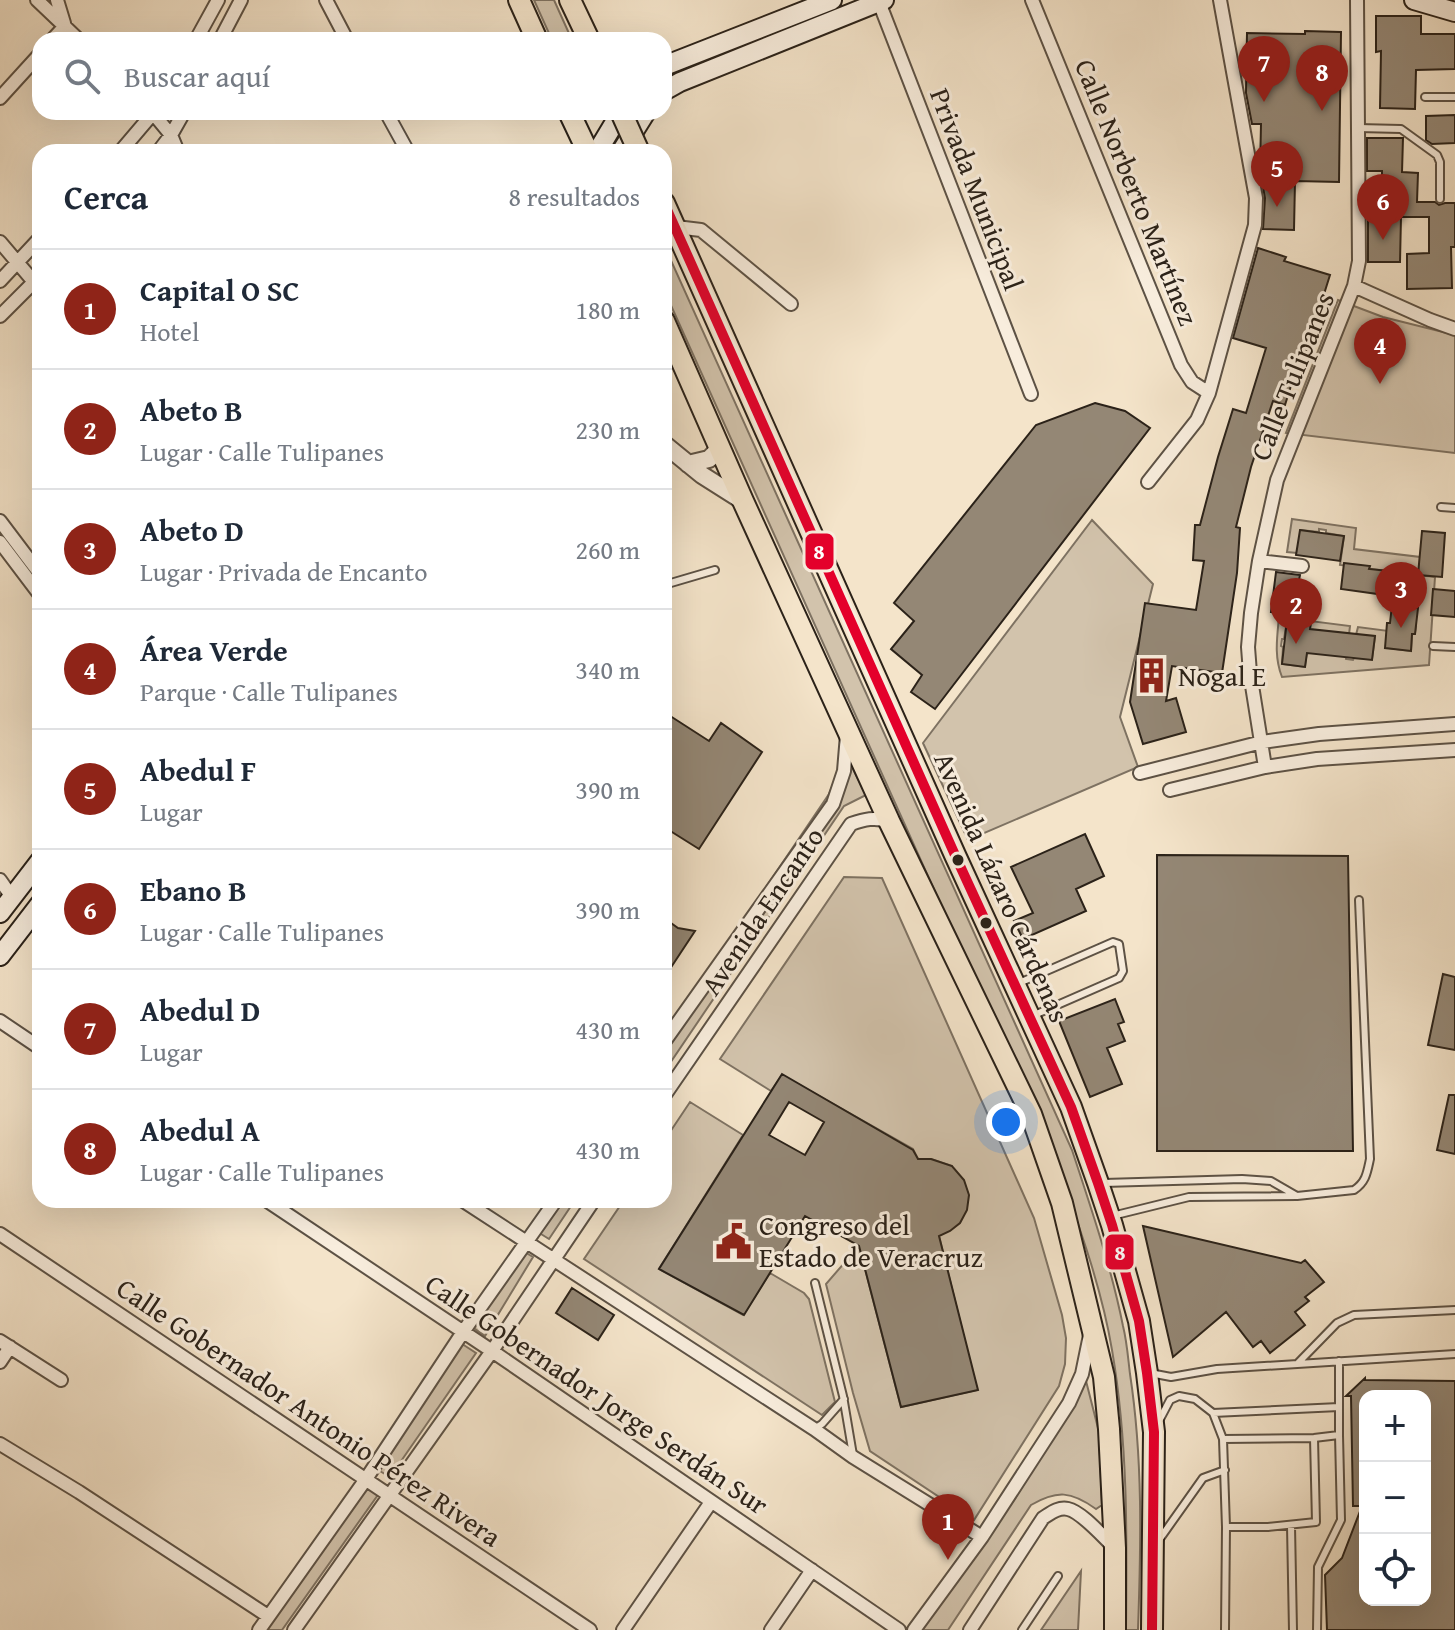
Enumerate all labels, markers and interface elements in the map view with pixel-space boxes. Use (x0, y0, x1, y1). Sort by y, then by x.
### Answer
search box (32, 32, 672, 120)
pin: 7 (1238, 36, 1290, 102)
pin: 8 (1296, 45, 1348, 111)
street label: Calle Norberto Martínez (1065, 53, 1210, 331)
icon: search (60, 54, 104, 98)
text: Buscar aquí (124, 54, 270, 98)
street label: Privada Municipal (920, 82, 1035, 296)
pin: 5 (1251, 141, 1303, 207)
text: Cerca (64, 172, 148, 221)
pin: 6 (1357, 174, 1409, 240)
text: 8 resultados (509, 177, 640, 216)
text: Capital O SC (140, 268, 300, 312)
street label: Calle Tulipanes (1239, 285, 1344, 466)
text: 1 (83, 290, 97, 329)
text: 180 m (575, 290, 640, 329)
text: Hotel (140, 312, 199, 351)
pin: 4 (1354, 318, 1406, 384)
text: Abeto B (140, 388, 243, 432)
text: 2 (83, 410, 97, 449)
text: 230 m (575, 410, 640, 449)
text: Lugar · Calle Tulipanes (140, 432, 384, 471)
text: Abeto D (140, 508, 244, 552)
text: 3 (83, 530, 97, 569)
text: 260 m (575, 530, 640, 569)
line badge: 8 (804, 532, 835, 571)
text: 8 (813, 535, 825, 567)
text: Lugar · Privada de Encanto (140, 552, 427, 591)
pin: 3 (1375, 562, 1427, 628)
pin: 2 (1270, 578, 1322, 644)
text: Área Verde (140, 628, 288, 672)
text: 4 (83, 650, 97, 689)
text: 340 m (575, 650, 640, 689)
place label: Nogal E (1178, 655, 1266, 696)
building icon: Nogal E (1133, 657, 1171, 695)
text: Parque · Calle Tulipanes (140, 672, 398, 711)
street label: Avenida Lázaro Cárdenas (924, 745, 1081, 1028)
text: Abedul F (140, 748, 256, 792)
text: 5 (83, 770, 97, 809)
text: 390 m (575, 770, 640, 809)
text: Lugar (140, 792, 203, 831)
street label: Avenida Encanto (690, 818, 833, 1003)
unlabelled marker (950, 852, 966, 868)
text: Ebano B (140, 868, 247, 912)
text: 6 (83, 890, 97, 929)
text: 390 m (575, 890, 640, 929)
text: Lugar · Calle Tulipanes (140, 912, 384, 951)
unlabelled marker (978, 915, 994, 931)
text: Abedul D (140, 988, 260, 1032)
text: 7 (83, 1010, 97, 1049)
text: 430 m (575, 1010, 640, 1049)
text: Lugar (140, 1032, 203, 1071)
your location (986, 1102, 1026, 1142)
text: Abedul A (140, 1108, 260, 1152)
text: 8 (83, 1130, 97, 1169)
text: 430 m (575, 1130, 640, 1169)
text: Lugar · Calle Tulipanes (140, 1152, 384, 1191)
place label: Congreso del Estado de Veracruz (759, 1204, 983, 1277)
public building icon: Congreso del Estado de Veracruz (714, 1222, 752, 1260)
line badge: 8 (1104, 1233, 1135, 1271)
text: 8 (1114, 1236, 1126, 1268)
street label: Calle Gobernador Jorge Serdán Sur (418, 1263, 777, 1524)
street label: Calle Gobernador Antonio Pérez Rivera (109, 1267, 510, 1557)
map controls (1359, 1390, 1431, 1606)
button: + (1359, 1390, 1431, 1462)
button: − (1359, 1462, 1431, 1534)
pin: 1 (922, 1494, 974, 1560)
button: locate (1359, 1534, 1431, 1606)

